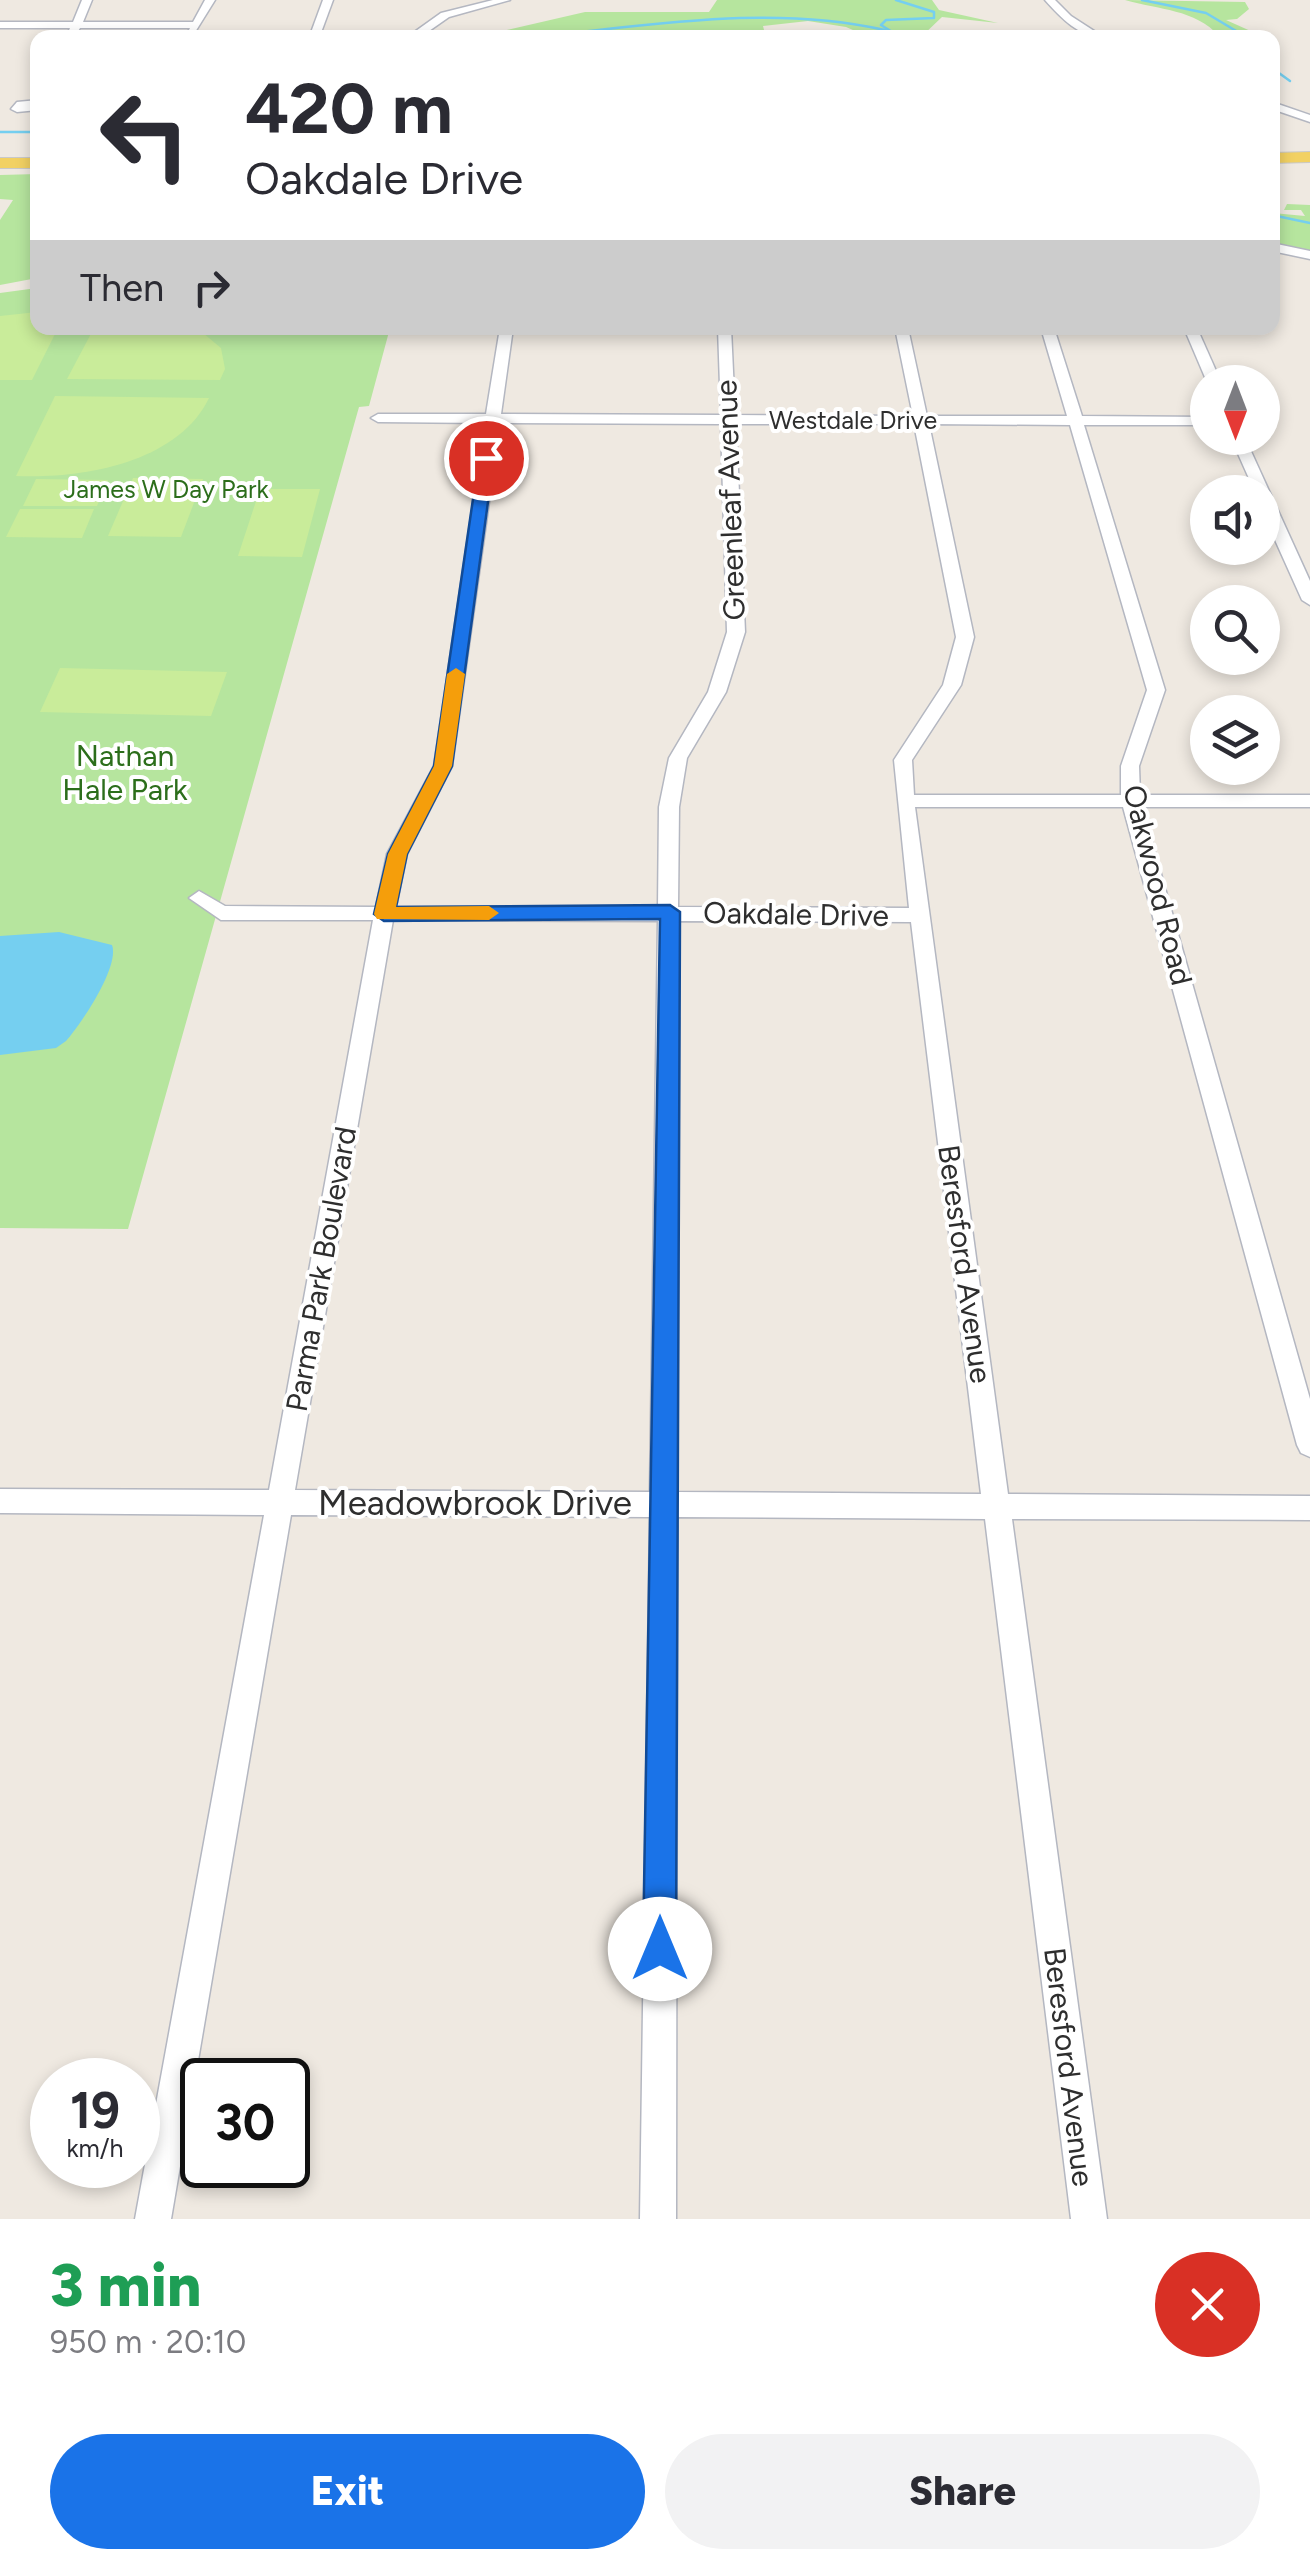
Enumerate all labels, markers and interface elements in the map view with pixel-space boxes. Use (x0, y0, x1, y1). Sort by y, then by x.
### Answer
text: 420 m (245, 66, 453, 151)
icon: left (80, 70, 210, 200)
text: Oakdale Drive (245, 151, 523, 205)
icon: right (184, 260, 239, 315)
text: Then (80, 265, 164, 311)
north arrow (1190, 365, 1280, 455)
map controls (1190, 365, 1280, 785)
street label: Greenleaf Avenue (707, 379, 753, 621)
street label: Westdale Drive (769, 405, 937, 435)
pin (444, 416, 529, 501)
icon: arrive (459, 431, 514, 486)
park label: James W Day Park (63, 474, 269, 504)
button: sound (1190, 475, 1280, 565)
button: search (1190, 585, 1280, 675)
button: layers (1190, 695, 1280, 785)
park label: Nathan Hale Park (62, 737, 188, 808)
street label: Oakwood Road (1115, 781, 1201, 989)
street label: Oakdale Drive (703, 894, 889, 934)
street label: Parma Park Boulevard (278, 1124, 364, 1414)
street label: Beresford Avenue (930, 1143, 1000, 1385)
street label: Meadowbrook Drive (318, 1482, 632, 1524)
position arrow (608, 1897, 712, 2001)
street label: Beresford Avenue (1036, 1946, 1102, 2188)
speed limit sign: 30 (180, 2058, 310, 2188)
text: 19 (70, 2080, 120, 2141)
text: km/h (66, 2133, 124, 2163)
text: 3 min (50, 2249, 202, 2321)
button: close (1155, 2252, 1260, 2357)
text: 950 m · 20:10 (50, 2323, 246, 2361)
button: Exit (50, 2434, 645, 2549)
button: Share (665, 2434, 1260, 2549)

